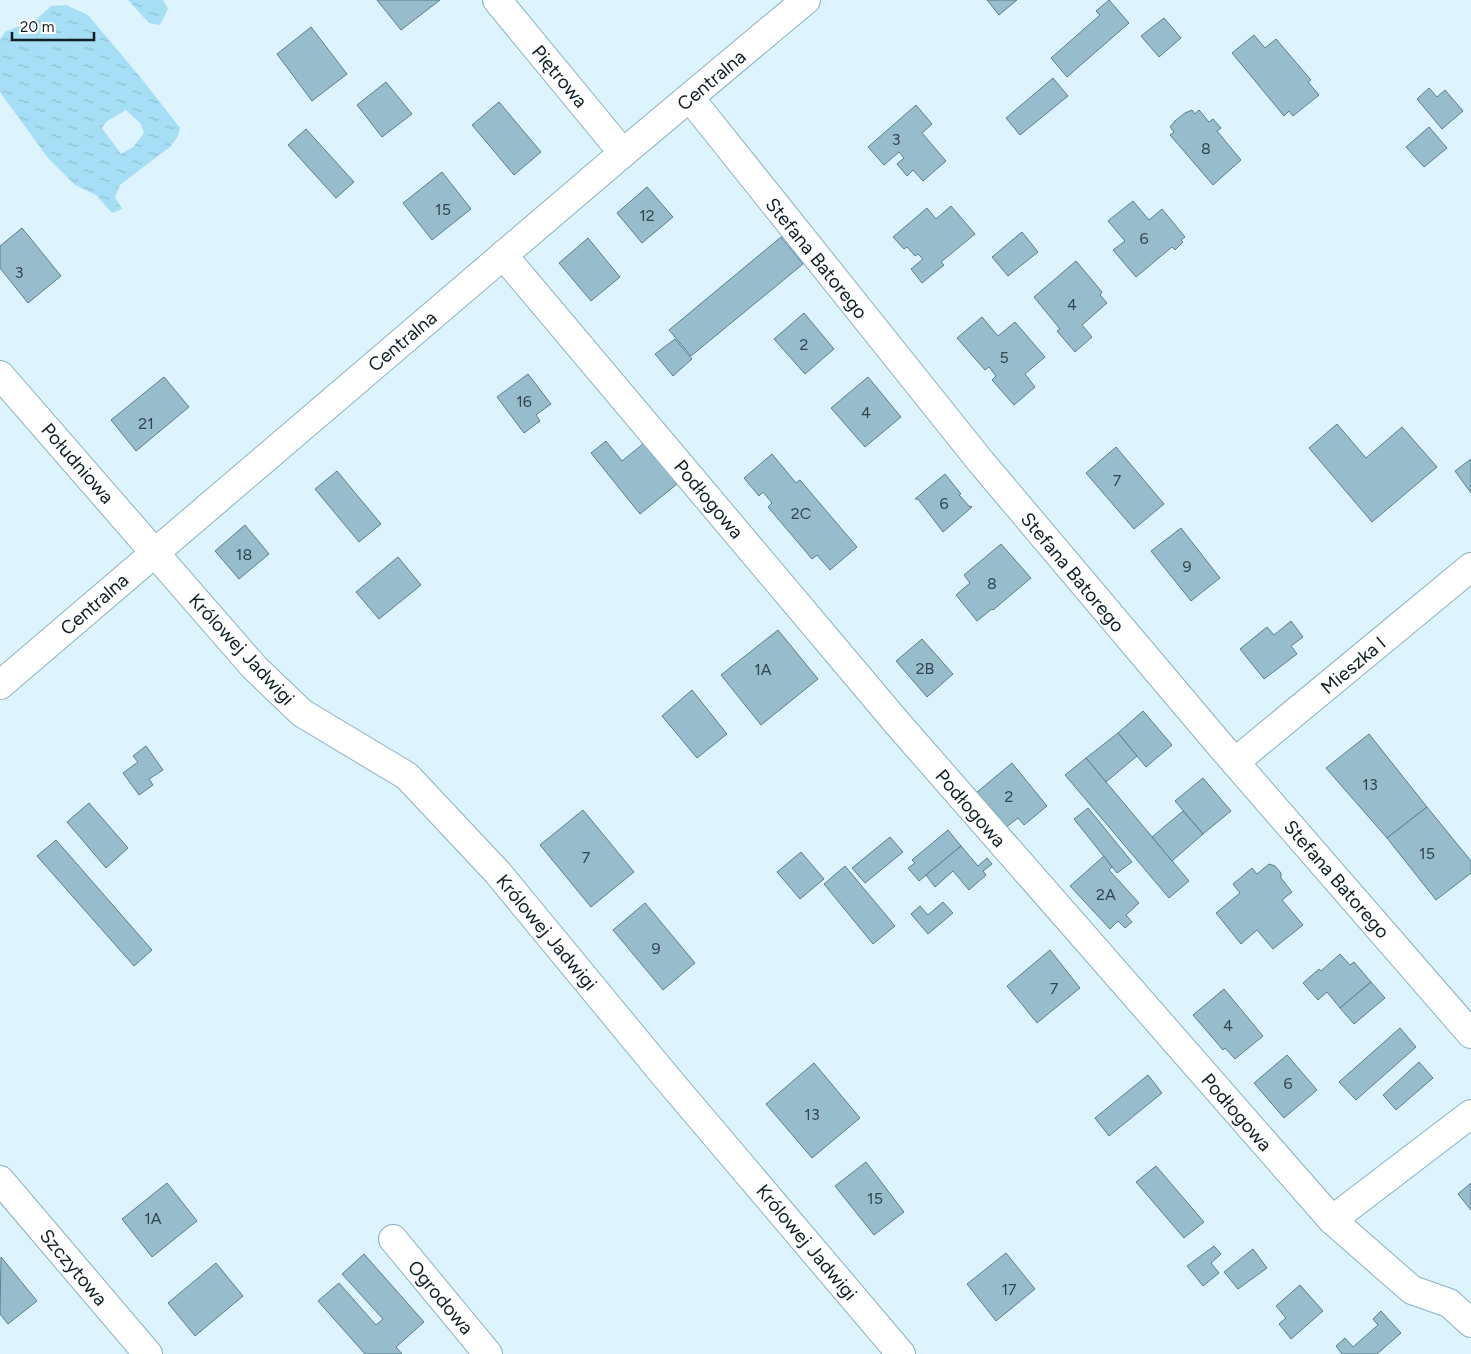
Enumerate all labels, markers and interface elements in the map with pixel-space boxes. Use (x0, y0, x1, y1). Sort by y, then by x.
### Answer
scale bar (12, 10, 95, 42)
text: 20 m (20, 18, 54, 36)
street label: Piętrowa (527, 40, 592, 112)
street label: Centralna (672, 45, 750, 116)
house number: 3 (892, 130, 900, 149)
house number: 8 (1201, 139, 1211, 158)
street label: Stefana Batorego (761, 193, 873, 324)
house number: 15 (435, 200, 451, 219)
house number: 12 (639, 206, 655, 225)
house number: 6 (1139, 229, 1149, 248)
house number: 3 (15, 263, 23, 282)
house number: 4 (1067, 295, 1077, 314)
street label: Centralna (363, 306, 441, 377)
house number: 2 (800, 335, 808, 354)
house number: 5 (999, 348, 1009, 367)
house number: 16 (516, 392, 532, 411)
house number: 4 (861, 403, 871, 422)
house number: 21 (138, 414, 154, 433)
street label: Południowa (36, 418, 119, 508)
street label: Podłogowa (669, 455, 748, 543)
house number: 7 (1113, 471, 1122, 490)
house number: 6 (939, 494, 949, 513)
house number: 2C (791, 504, 811, 523)
street label: Stefana Batorego (1016, 508, 1129, 637)
house number: 18 (236, 545, 252, 564)
house number: 9 (1182, 557, 1192, 576)
street label: Centralna (56, 569, 133, 640)
house number: 8 (987, 574, 997, 593)
street label: Królowej Jadwigi (184, 589, 299, 710)
street label: Mieszka I (1316, 632, 1390, 699)
house number: 2B (916, 659, 935, 678)
house number: 1A (754, 660, 772, 679)
street label: Podłogowa (931, 765, 1011, 852)
house number: 13 (1362, 775, 1378, 794)
house number: 2 (1005, 787, 1013, 806)
street label: Stefana Batorego (1279, 815, 1394, 943)
house number: 15 (1419, 844, 1435, 863)
house number: 7 (582, 848, 591, 867)
street label: Królowej Jadwigi (491, 870, 602, 995)
house number: 2A (1096, 885, 1116, 904)
house number: 9 (651, 939, 661, 958)
house number: 7 (1050, 979, 1059, 998)
house number: 4 (1223, 1016, 1233, 1035)
street label: Podłogowa (1197, 1069, 1277, 1156)
house number: 6 (1283, 1074, 1293, 1093)
house number: 13 (804, 1105, 820, 1124)
street label: Królowej Jadwigi (751, 1180, 862, 1305)
house number: 15 (867, 1189, 883, 1208)
house number: 1A (144, 1209, 162, 1228)
street label: Szczytowa (35, 1224, 112, 1310)
street label: Ogrodowa (403, 1256, 478, 1339)
house number: 17 (1001, 1280, 1017, 1299)

